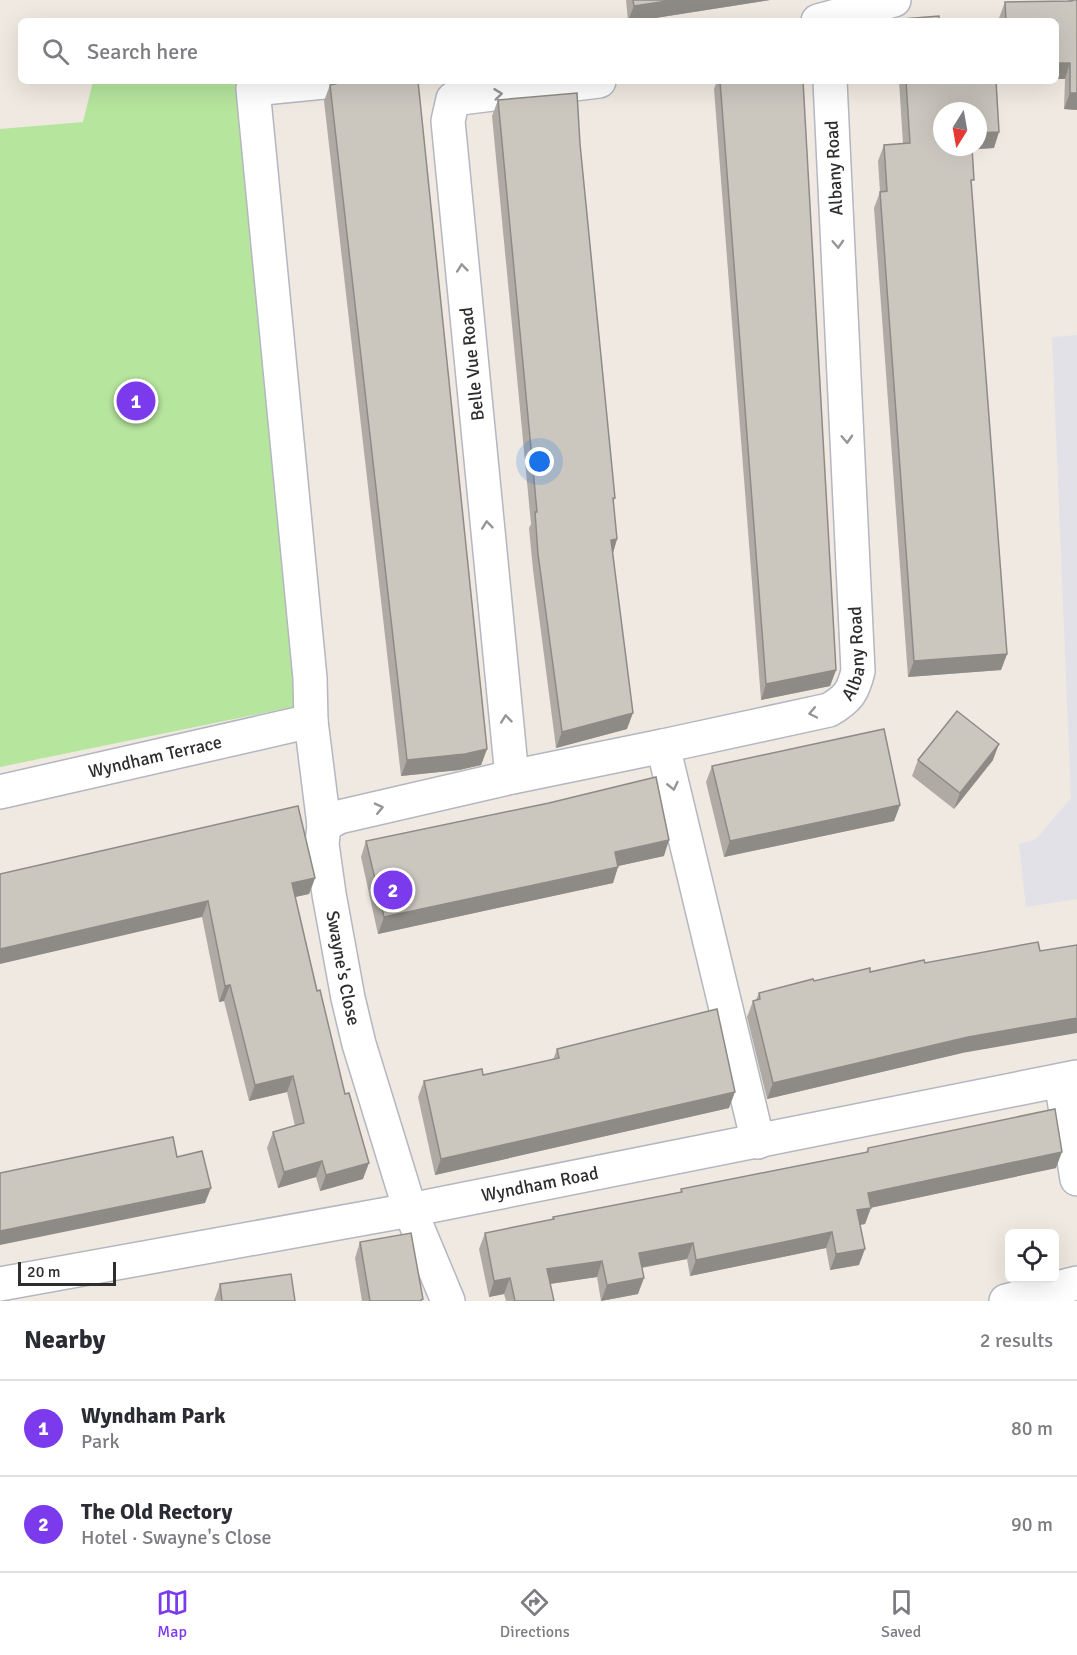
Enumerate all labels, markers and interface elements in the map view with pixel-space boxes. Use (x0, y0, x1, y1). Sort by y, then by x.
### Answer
search box (18, 18, 1059, 84)
icon: search (39, 35, 72, 68)
text: Search here (87, 38, 198, 65)
one-way arrow (494, 88, 503, 100)
north arrow (933, 102, 987, 156)
street label: Albany Road (821, 120, 847, 216)
one-way arrow (831, 240, 844, 249)
one-way arrow (456, 263, 469, 273)
street label: Belle Vue Road (455, 306, 489, 422)
pin: 1 (116, 378, 156, 424)
one-way arrow (841, 435, 854, 444)
your location (525, 447, 554, 476)
one-way arrow (481, 520, 494, 529)
street label: Albany Road (837, 606, 870, 705)
one-way arrow (808, 706, 818, 719)
one-way arrow (500, 714, 513, 723)
street label: Wyndham Terrace (86, 731, 224, 783)
one-way arrow (665, 781, 678, 791)
one-way arrow (374, 802, 384, 815)
pin: 2 (374, 868, 412, 912)
street label: Swayne's Close (321, 909, 365, 1028)
street label: Wyndham Road (479, 1162, 600, 1207)
map controls (1005, 1229, 1059, 1283)
button: locate (1005, 1229, 1059, 1283)
scale bar (18, 1259, 116, 1286)
text: 20 m (27, 1262, 61, 1282)
text: Nearby (24, 1324, 105, 1356)
text: 2 results (980, 1328, 1053, 1353)
text: Wyndham Park (81, 1402, 225, 1429)
text: 1 (38, 1416, 49, 1441)
text: 80 m (1011, 1416, 1053, 1441)
text: Park (81, 1429, 119, 1454)
text: The Old Rectory (81, 1498, 233, 1525)
text: 2 (38, 1512, 49, 1537)
text: 90 m (1011, 1512, 1053, 1537)
text: Hotel · Swayne's Close (81, 1525, 272, 1550)
tab: Map (156, 1586, 189, 1642)
tab: Directions (500, 1586, 570, 1642)
tab: Saved (881, 1586, 921, 1642)

